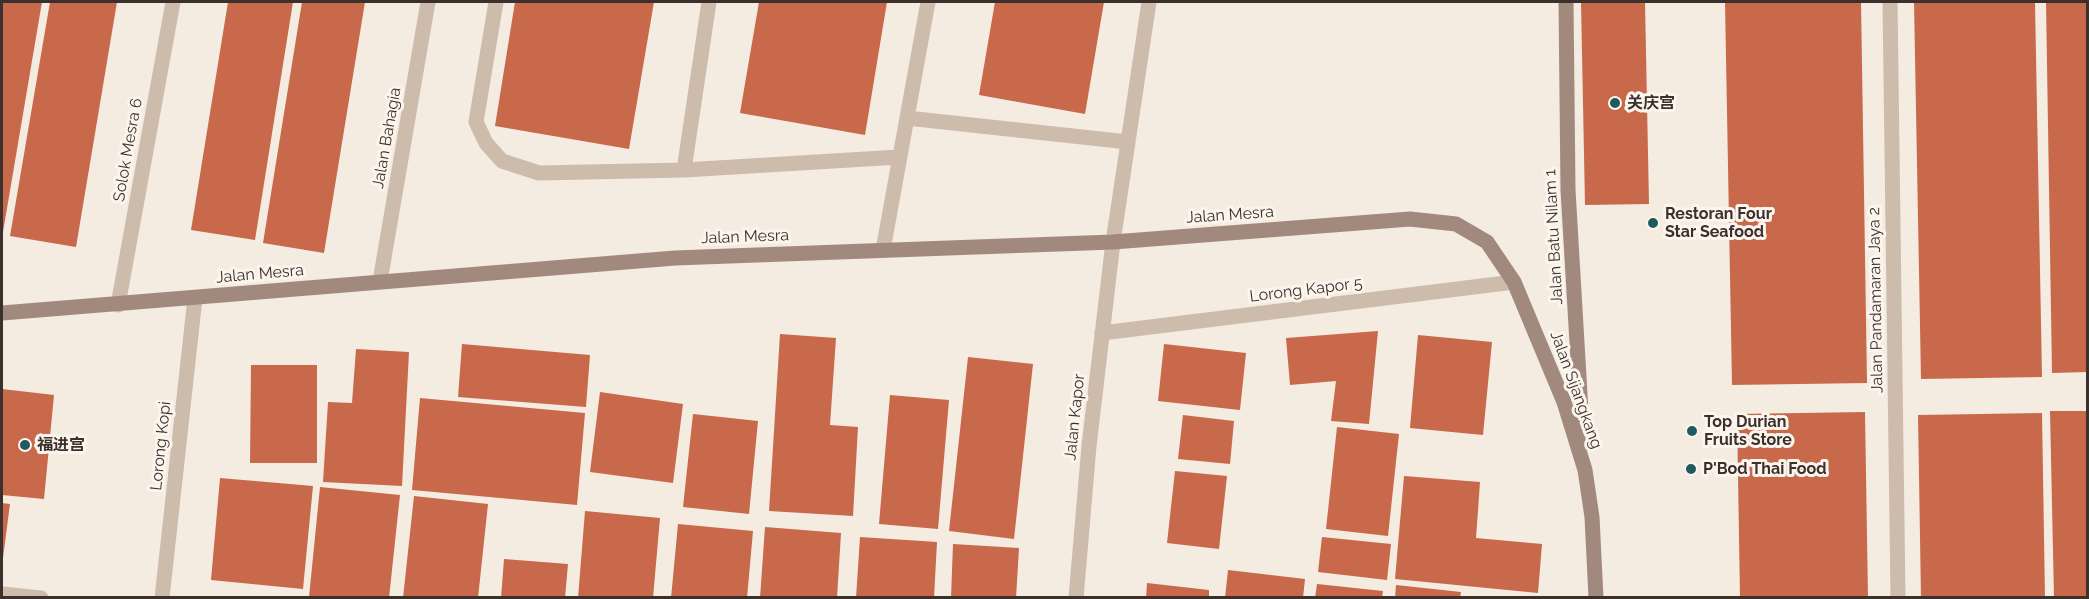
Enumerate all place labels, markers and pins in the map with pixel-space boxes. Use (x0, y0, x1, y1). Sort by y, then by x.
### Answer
place label: 关庆宫 (1627, 93, 1675, 113)
marker: 关庆宫 (1608, 96, 1622, 110)
place label: Restoran Four Star Seafood (1665, 204, 1772, 242)
marker: Restoran Four Star Seafood (1646, 216, 1660, 230)
place label: Top Durian Fruits Store (1704, 412, 1792, 450)
marker: Top Durian Fruits Store (1685, 424, 1699, 438)
place label: 福进宫 (37, 435, 85, 455)
marker: 福进宫 (18, 438, 32, 452)
place label: P'Bod Thai Food (1703, 459, 1827, 479)
marker: P'Bod Thai Food (1684, 462, 1698, 476)

